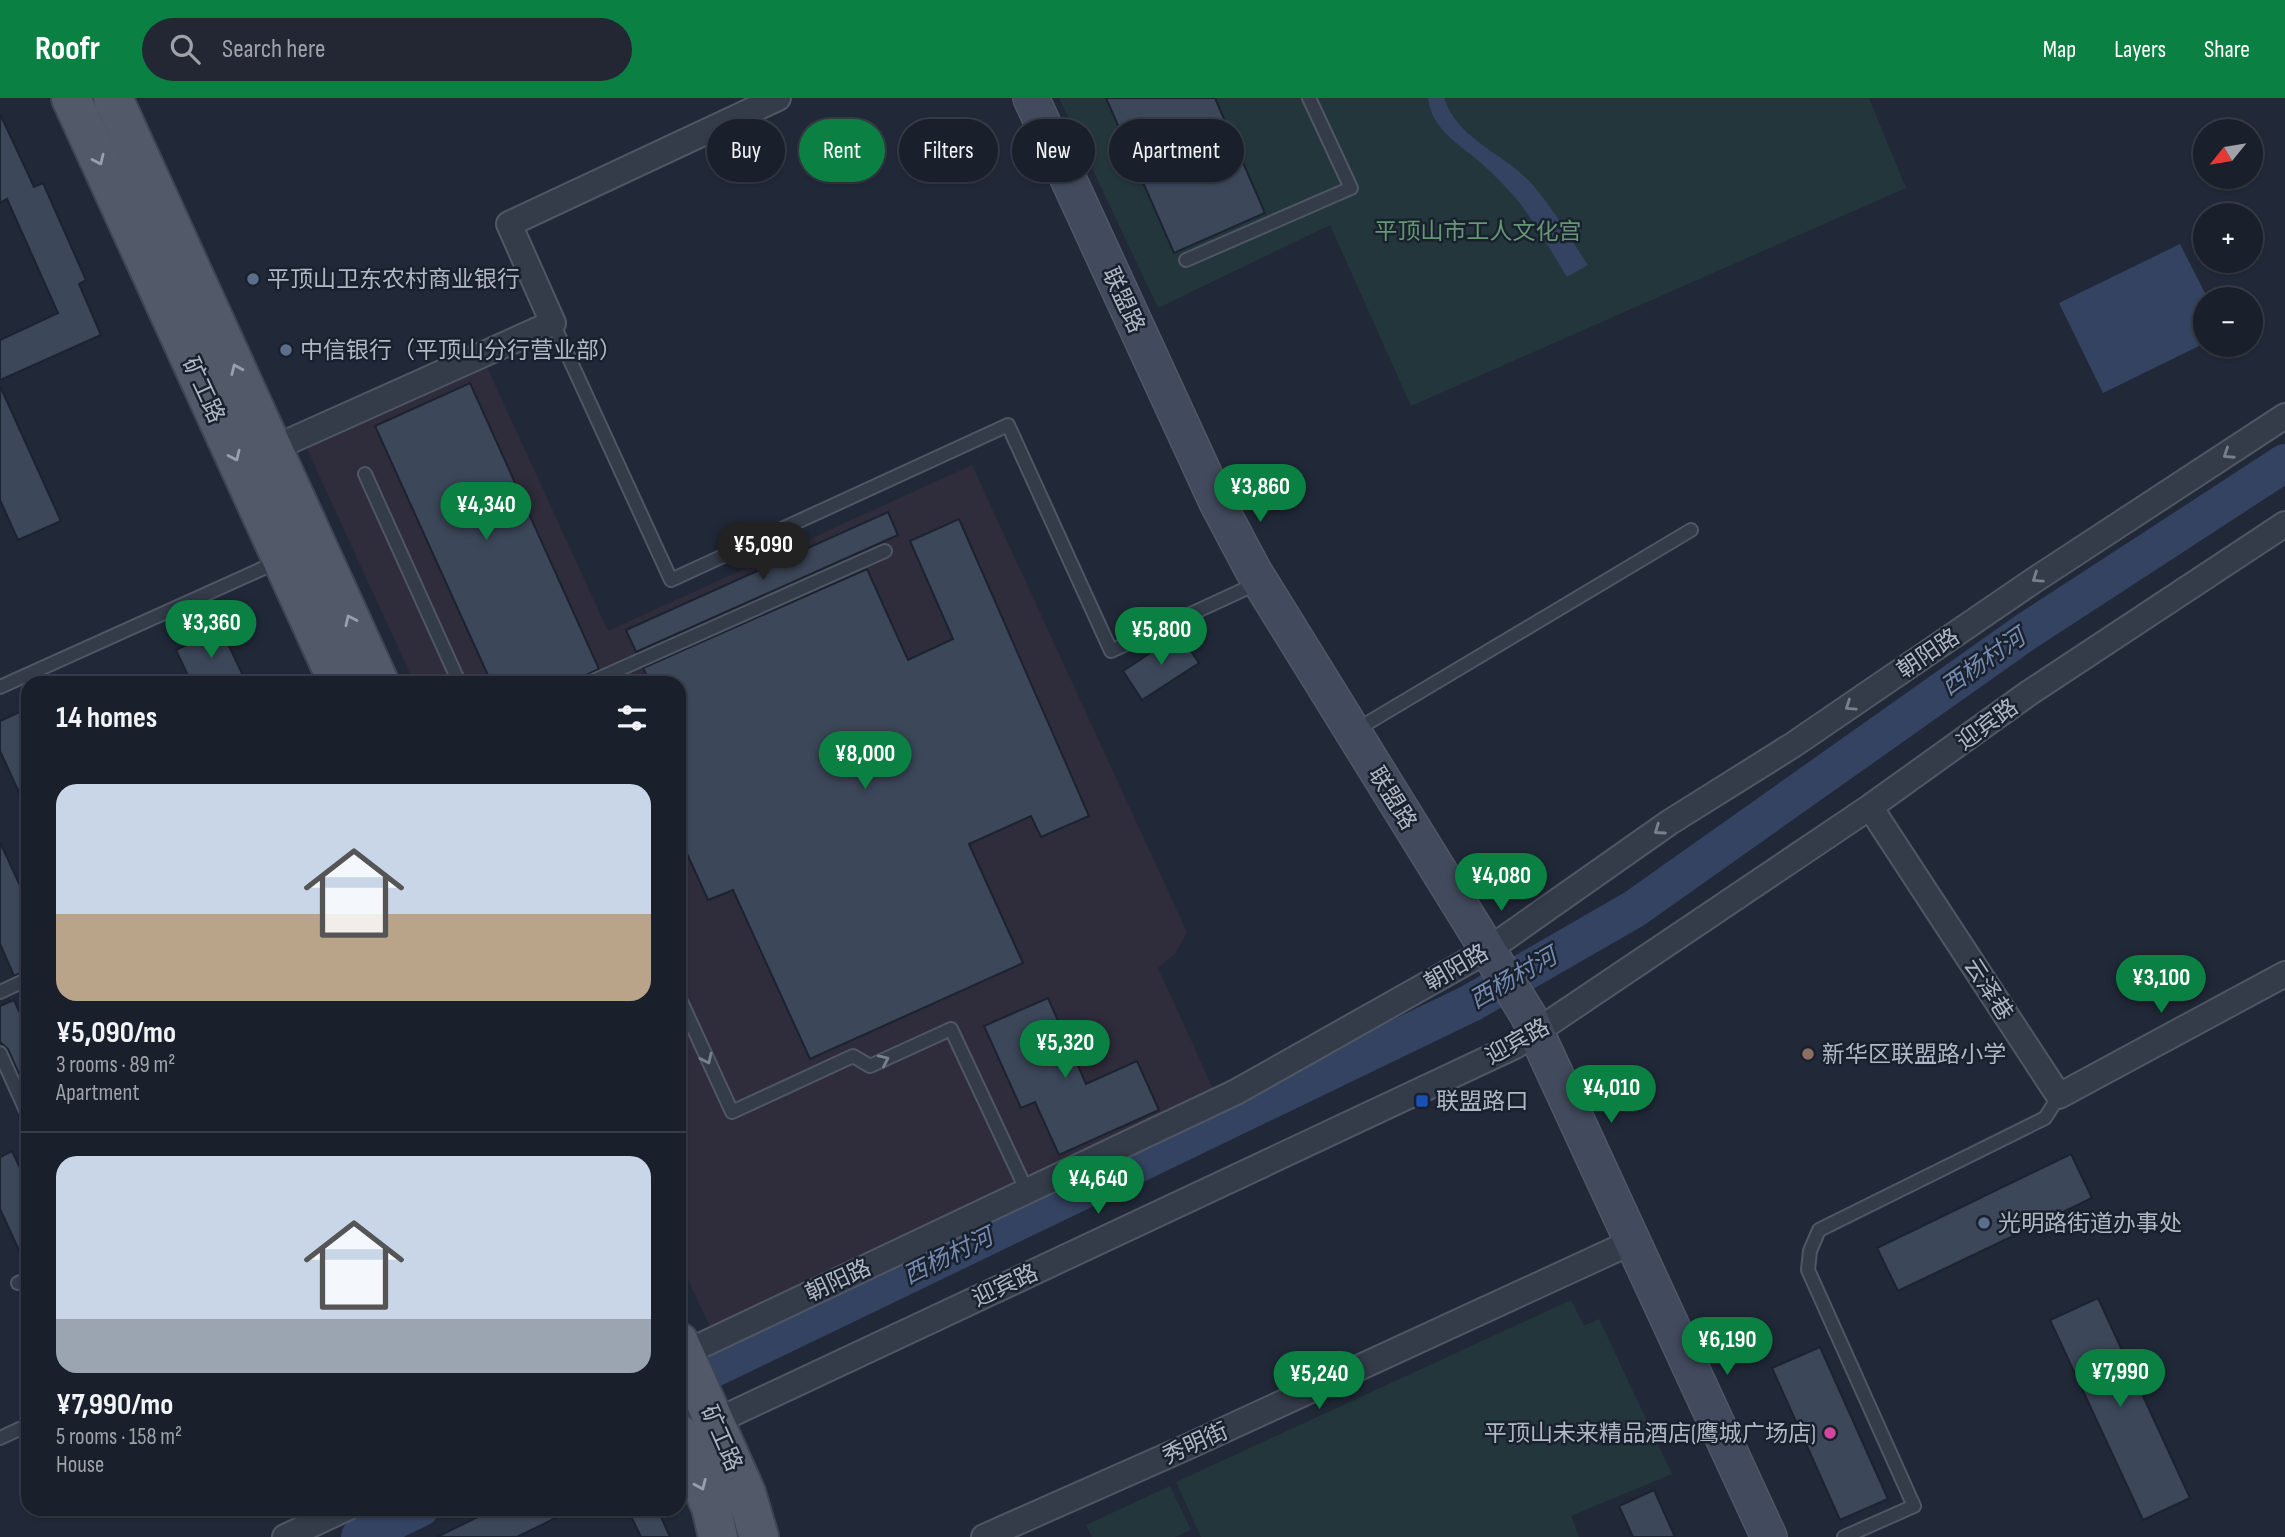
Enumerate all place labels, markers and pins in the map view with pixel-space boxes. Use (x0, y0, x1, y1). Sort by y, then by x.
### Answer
place label: 平顶山卫东农村商业银行 (267, 266, 520, 294)
marker: 平顶山卫东农村商业银行 (245, 271, 261, 287)
place label: 中信银行（平顶山分行营业部） (300, 337, 622, 365)
marker: 中信银行（平顶山分行营业部） (278, 342, 294, 358)
pin: ¥3,860 (1203, 464, 1317, 524)
pin: ¥4,340 (429, 482, 543, 542)
pin: ¥5,090 (706, 522, 820, 582)
pin: ¥3,360 (154, 601, 268, 660)
pin: ¥5,800 (1104, 608, 1218, 667)
pin: ¥8,000 (808, 732, 922, 791)
pin: ¥4,080 (1444, 854, 1558, 913)
pin: ¥3,100 (2104, 956, 2218, 1015)
pin: ¥5,320 (1008, 1020, 1122, 1080)
place label: 新华区联盟路小学 (1822, 1041, 2006, 1069)
marker: 新华区联盟路小学 (1800, 1046, 1816, 1062)
pin: ¥4,010 (1554, 1066, 1668, 1125)
place label: 联盟路口 (1436, 1088, 1528, 1116)
marker: 联盟路口 (1414, 1093, 1430, 1109)
pin: ¥4,640 (1041, 1156, 1155, 1216)
place label: 光明路街道办事处 (1998, 1210, 2182, 1238)
marker: 光明路街道办事处 (1976, 1215, 1992, 1231)
pin: ¥6,190 (1670, 1318, 1784, 1377)
pin: ¥7,990 (2063, 1350, 2177, 1409)
pin: ¥5,240 (1262, 1352, 1376, 1411)
place label: 平顶山未来精品酒店(鹰城广场店) (1484, 1420, 1816, 1448)
marker: 平顶山未来精品酒店(鹰城广场店) (1822, 1425, 1838, 1441)

